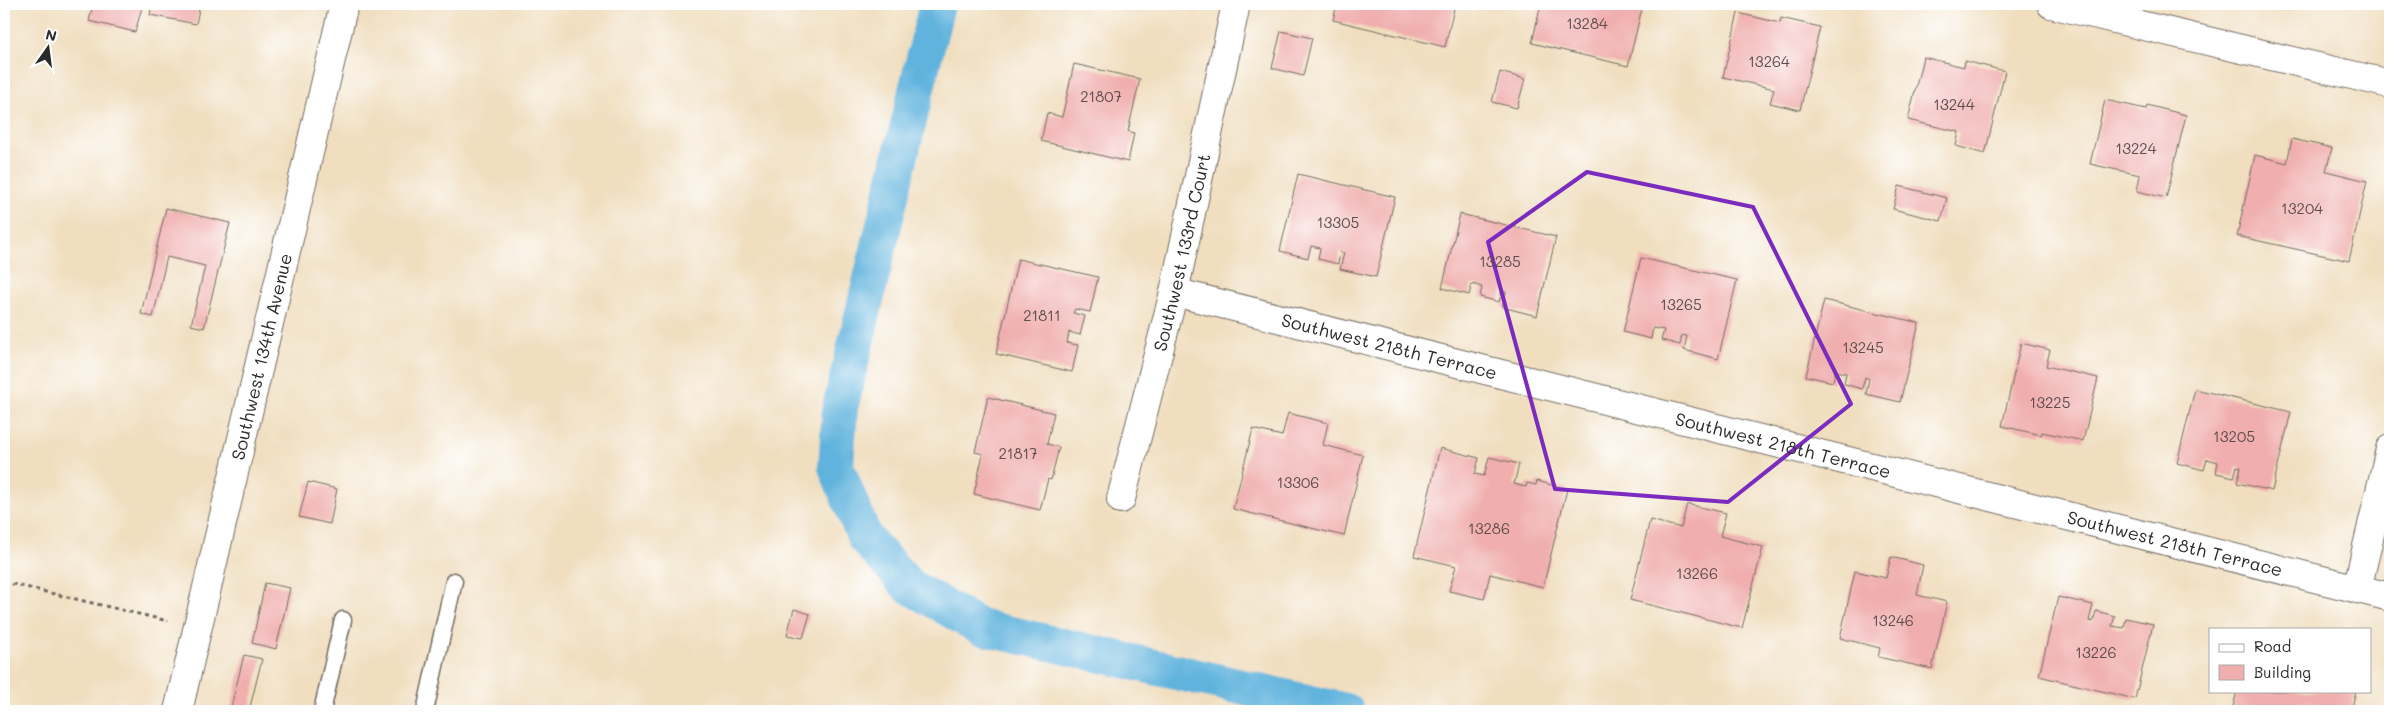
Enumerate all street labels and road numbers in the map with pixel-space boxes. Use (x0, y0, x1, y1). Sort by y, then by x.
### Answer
street label: Southwest 133rd Court (1147, 151, 1215, 354)
street label: Southwest 134th Avenue (225, 251, 297, 462)
street label: Southwest 218th Terrace (1279, 307, 1500, 385)
street label: Southwest 218th Terrace (1673, 406, 1893, 483)
street label: Southwest 218th Terrace (2065, 505, 2285, 582)

